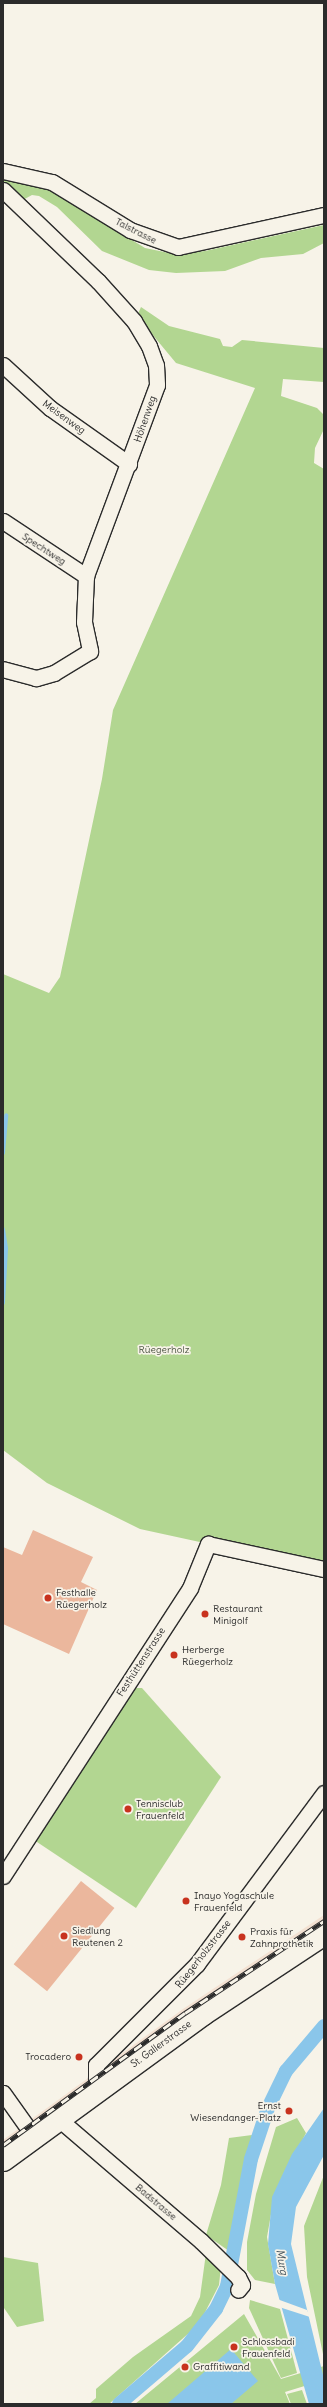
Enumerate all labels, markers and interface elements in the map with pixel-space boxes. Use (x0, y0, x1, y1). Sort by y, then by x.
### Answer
street label: Talstrasse (113, 216, 159, 246)
street label: Höhenweg (131, 394, 159, 444)
street label: Meisenweg (40, 397, 88, 437)
street label: Spechtweg (20, 530, 68, 568)
park label: Rüegerholz (139, 1344, 189, 1356)
place label: Festhalle Rüegerholz (56, 1586, 107, 1610)
marker: Festhalle Rüegerholz (43, 1593, 53, 1603)
place label: Restaurant Minigolf (213, 1602, 263, 1626)
marker: Restaurant Minigolf (200, 1609, 210, 1619)
street label: Festhüttenstrasse (114, 1625, 168, 1699)
place label: Herberge Rüegerholz (182, 1643, 233, 1666)
marker: Herberge Rüegerholz (169, 1650, 179, 1660)
place label: Tennisclub Frauenfeld (136, 1797, 184, 1820)
marker: Tennisclub Frauenfeld (123, 1804, 133, 1814)
place label: Inayo Yogaschule Frauenfeld (194, 1889, 274, 1912)
marker: Inayo Yogaschule Frauenfeld (181, 1896, 191, 1906)
street label: Rüegerholzstrasse (173, 1918, 233, 1990)
place label: Siedlung Reutenen 2 (72, 1924, 123, 1948)
place label: Praxis für Zahnprothetik (250, 1925, 313, 1948)
marker: Siedlung Reutenen 2 (59, 1931, 69, 1941)
marker: Praxis für Zahnprothetik (237, 1932, 247, 1942)
street label: St. Gallerstrasse (128, 2018, 194, 2070)
place label: Trocadero (25, 2051, 71, 2063)
marker: Trocadero (74, 2052, 84, 2062)
place label: Ernst Wiesendanger-Platz (190, 2099, 281, 2122)
marker: Ernst Wiesendanger-Platz (284, 2106, 294, 2116)
street label: Badstrasse (133, 2181, 179, 2223)
water label: Murg (273, 2248, 291, 2276)
place label: Schlossbadi Frauenfeld (242, 2335, 295, 2358)
marker: Schlossbadi Frauenfeld (229, 2342, 239, 2352)
place label: Graffitiwand (193, 2361, 250, 2373)
marker: Graffitiwand (180, 2362, 190, 2372)

